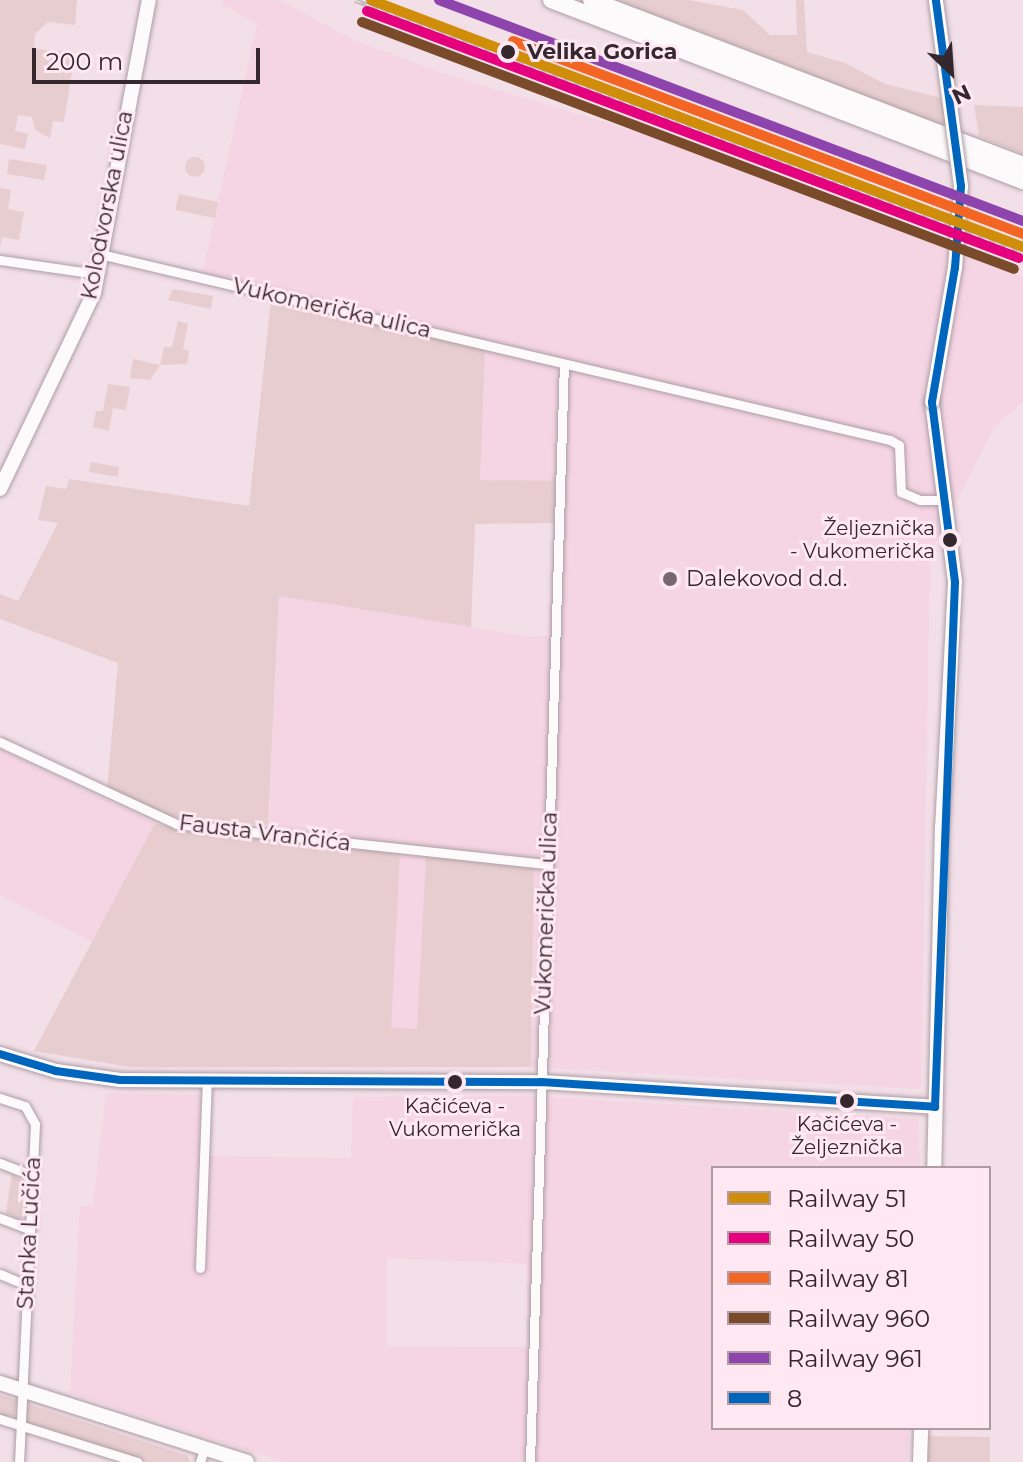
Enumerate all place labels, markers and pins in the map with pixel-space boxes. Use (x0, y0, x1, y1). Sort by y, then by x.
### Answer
place label: Velika Gorica (527, 39, 677, 65)
marker: Velika Gorica (496, 40, 520, 64)
place label: Željeznička - Vukomerička (790, 516, 935, 563)
marker: Željeznička - Vukomerička (942, 532, 958, 548)
place label: Dalekovod d.d. (686, 566, 847, 592)
marker: Dalekovod d.d. (661, 570, 679, 588)
marker: Kačićeva - Vukomerička (447, 1074, 463, 1090)
marker: Kačićeva - Željeznička (839, 1093, 855, 1109)
place label: Kačićeva - Vukomerička (389, 1094, 521, 1141)
place label: Kačićeva - Željeznička (791, 1112, 903, 1159)

